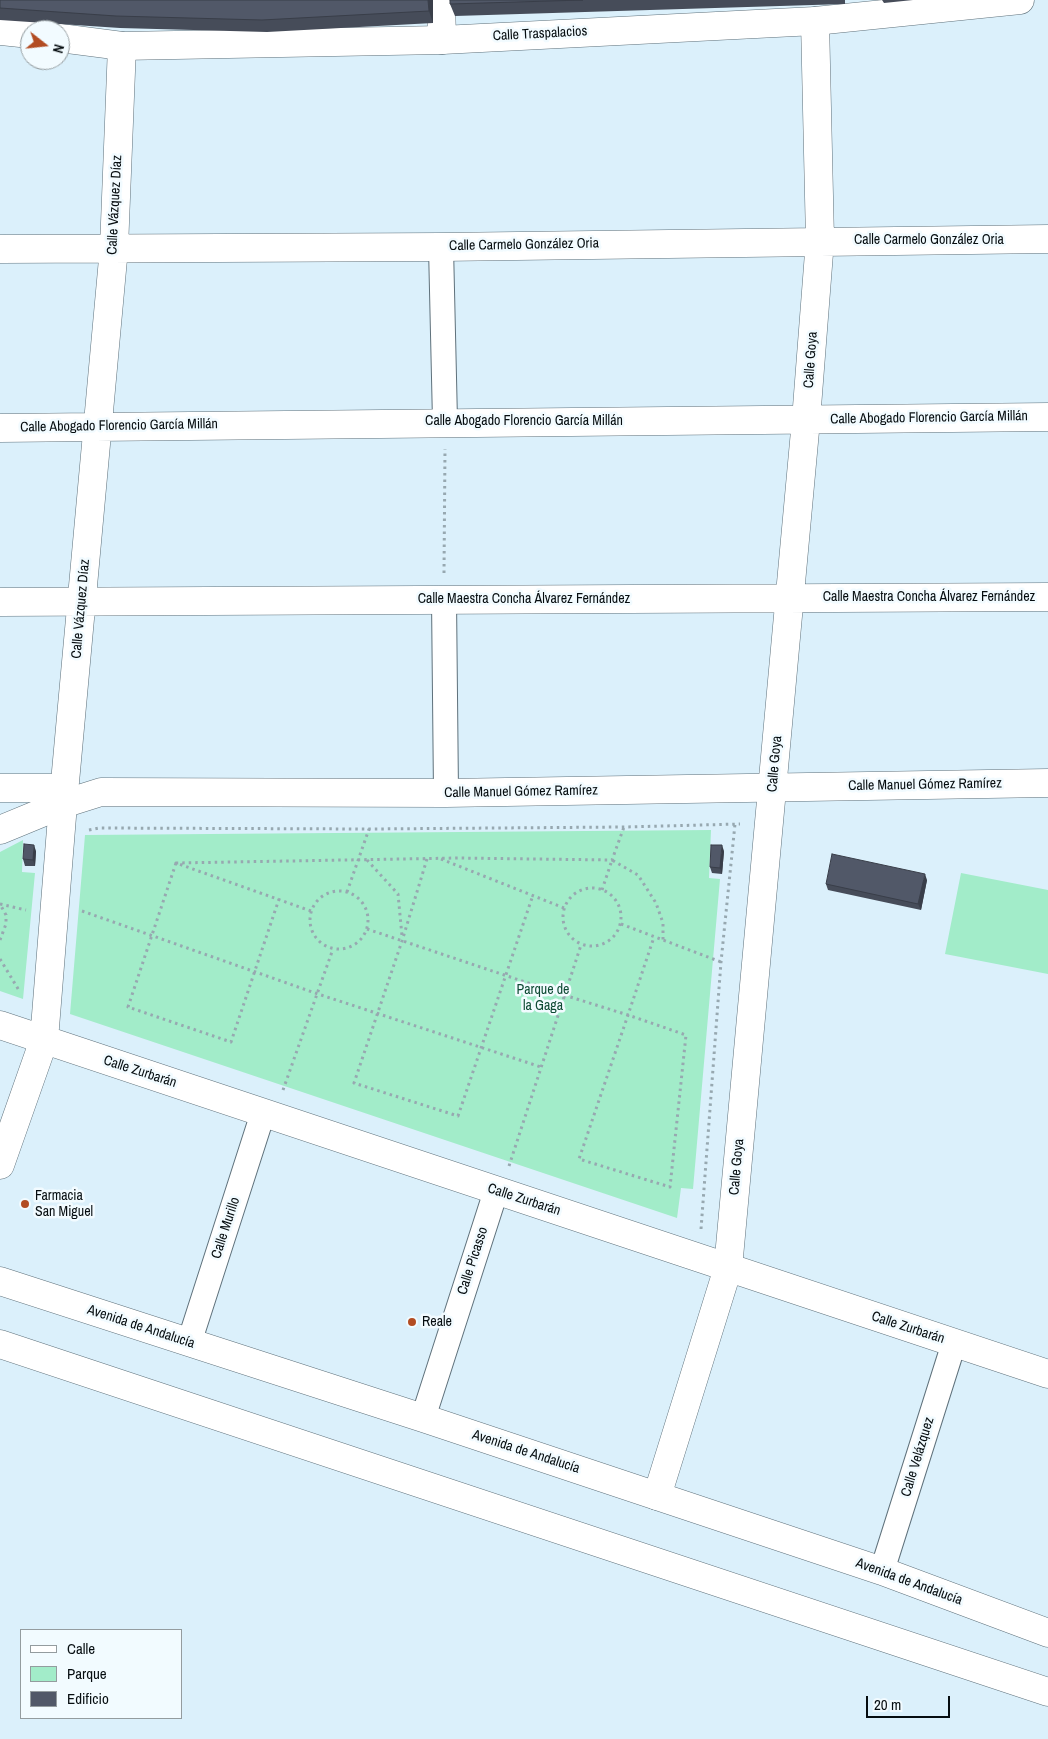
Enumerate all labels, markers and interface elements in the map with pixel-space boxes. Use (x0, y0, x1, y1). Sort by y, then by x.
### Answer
north arrow (20, 20, 70, 70)
street label: Calle Traspalacios (492, 23, 588, 45)
text: N (49, 42, 68, 55)
street label: Calle Vázquez Díaz (104, 155, 126, 255)
street label: Calle Carmelo González Oria (854, 232, 1004, 248)
street label: Calle Carmelo González Oria (449, 235, 599, 255)
street label: Calle Goya (801, 331, 821, 389)
street label: Calle Abogado Florencio García Millán (830, 408, 1028, 428)
street label: Calle Abogado Florencio García Millán (425, 413, 623, 429)
street label: Calle Abogado Florencio García Millán (20, 416, 218, 436)
street label: Calle Vázquez Díaz (68, 558, 94, 660)
street label: Calle Maestra Concha Álvarez Fernández (823, 589, 1035, 605)
street label: Calle Maestra Concha Álvarez Fernández (418, 591, 630, 607)
street label: Calle Goya (764, 735, 786, 793)
street label: Calle Manuel Gómez Ramírez (848, 775, 1002, 795)
street label: Calle Manuel Gómez Ramírez (444, 782, 598, 802)
park label: Parque de la Gaga (517, 982, 569, 1014)
street label: Calle Zurbarán (101, 1052, 179, 1092)
street label: Calle Goya (726, 1138, 748, 1196)
street label: Calle Zurbarán (485, 1180, 563, 1220)
place label: Farmacia San Miguel (35, 1188, 93, 1220)
street label: Calle Murillo (208, 1195, 244, 1261)
marker: Farmacia San Miguel (19, 1198, 31, 1210)
street label: Calle Picasso (454, 1225, 492, 1297)
street label: Avenida de Andalucía (85, 1302, 197, 1352)
street label: Calle Zurbarán (869, 1308, 947, 1348)
place label: Reale (422, 1314, 452, 1330)
marker: Reale (406, 1316, 418, 1328)
street label: Calle Velázquez (898, 1415, 938, 1499)
street label: Avenida de Andalucía (470, 1427, 582, 1477)
street label: Avenida de Andalucía (853, 1555, 965, 1609)
legend (20, 1629, 182, 1719)
text: Calle (67, 1638, 95, 1659)
text: Parque (67, 1663, 107, 1684)
scale bar (868, 1686, 952, 1718)
text: Edificio (67, 1688, 109, 1709)
text: 20 m (874, 1694, 901, 1715)

